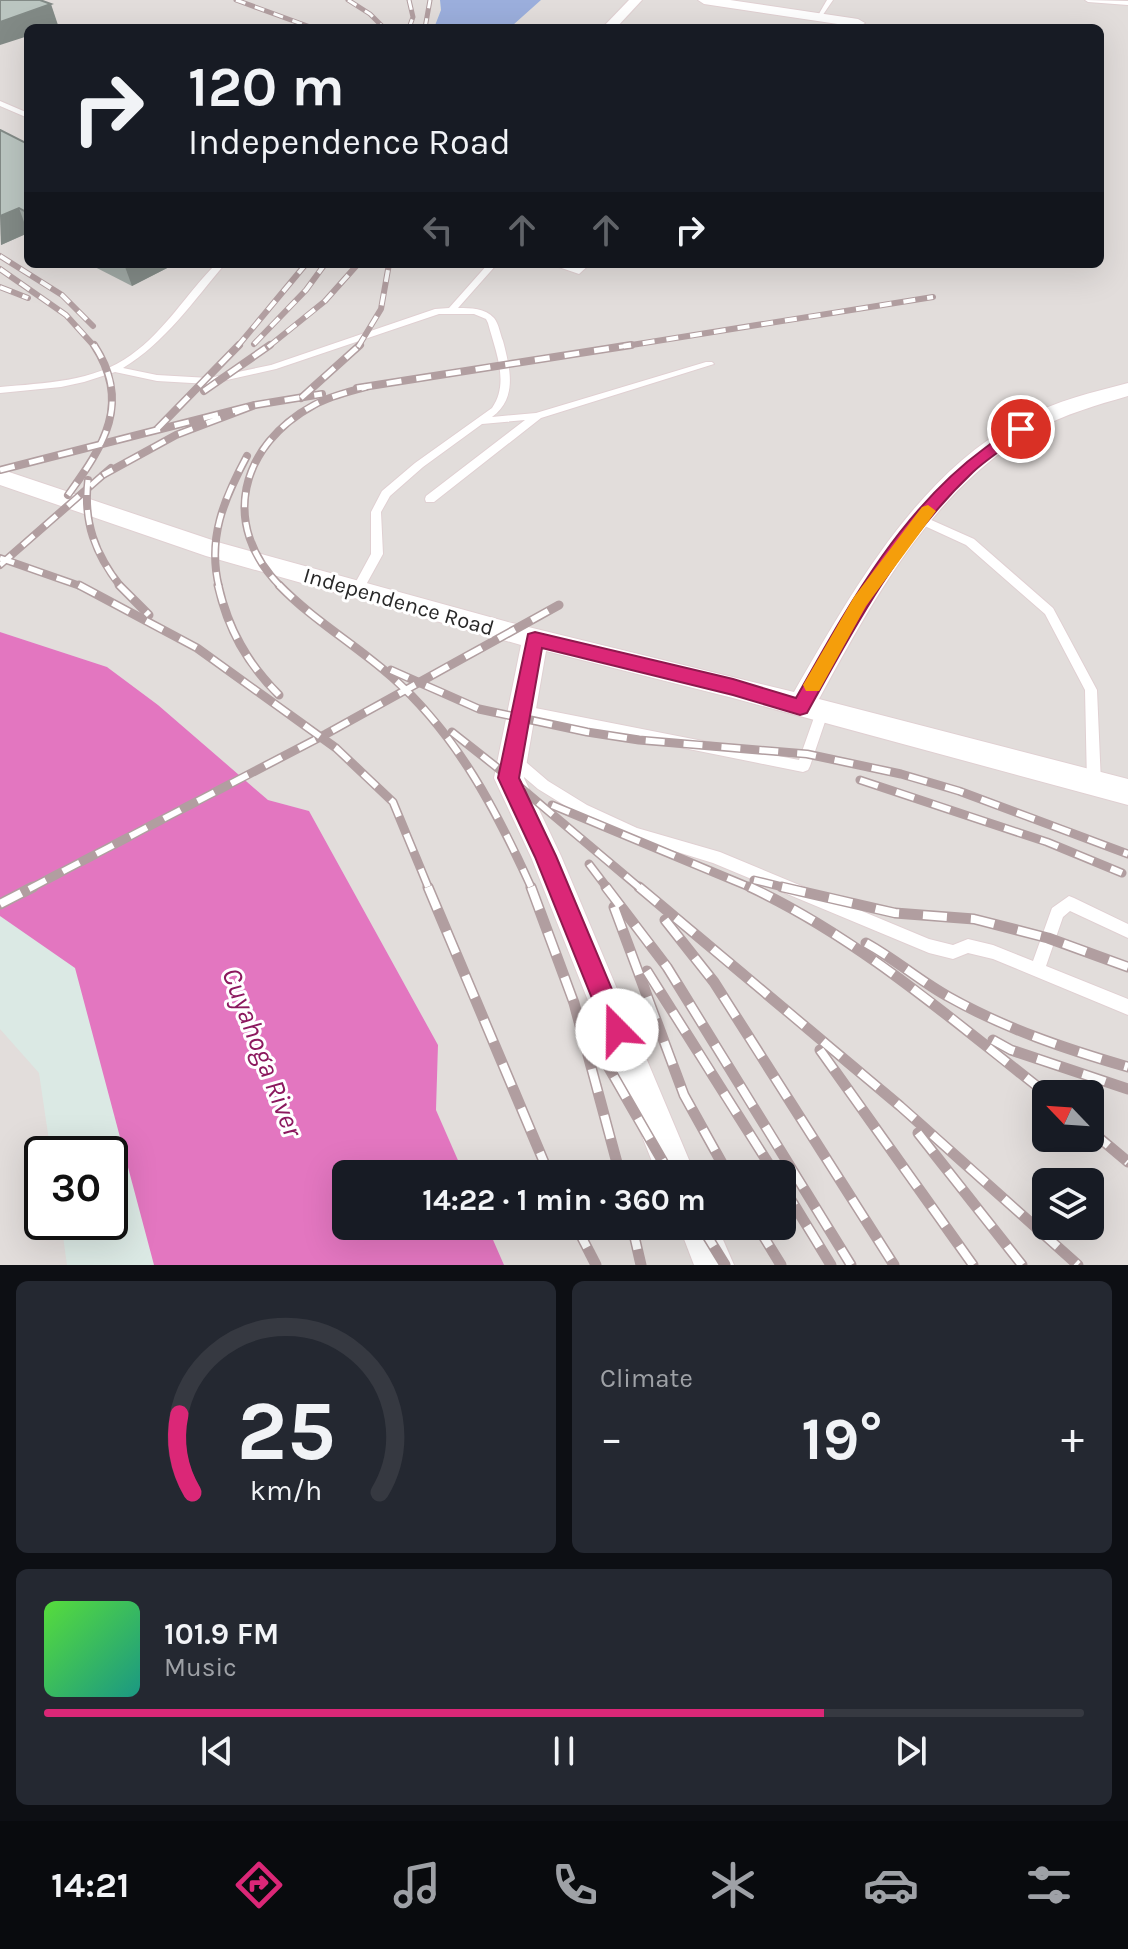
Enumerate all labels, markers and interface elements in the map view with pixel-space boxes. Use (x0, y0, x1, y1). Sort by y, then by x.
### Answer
text: 120 m (188, 54, 345, 119)
icon: right (56, 56, 160, 160)
text: Independence Road (188, 121, 511, 163)
icon: left (416, 208, 460, 252)
icon: ahead (500, 208, 544, 252)
icon: ahead (584, 208, 628, 252)
icon: right (668, 208, 712, 252)
pin (987, 395, 1055, 463)
icon: arrive (999, 407, 1043, 451)
street label: Independence Road (300, 562, 497, 642)
water label: Cuyahoga River (215, 963, 310, 1143)
position arrow (575, 988, 659, 1072)
north arrow (1032, 1080, 1104, 1152)
map controls (1032, 1080, 1104, 1240)
speed limit sign: 30 (24, 1136, 128, 1240)
button: layers (1032, 1168, 1104, 1240)
text: 14:22 · 1 min · 360 m (422, 1182, 706, 1218)
text: Climate (600, 1363, 693, 1394)
text: 25 (237, 1383, 335, 1480)
text: 19° (801, 1404, 883, 1474)
text: − (600, 1413, 623, 1464)
text: + (1061, 1413, 1084, 1464)
text: km/h (250, 1474, 322, 1507)
text: 101.9 FM (164, 1616, 279, 1652)
text: Music (164, 1652, 237, 1683)
icon: previous (195, 1729, 239, 1773)
icon: pause (542, 1729, 586, 1773)
icon: next (889, 1729, 933, 1773)
icon: directions (231, 1857, 287, 1913)
icon: music (389, 1857, 445, 1913)
icon: phone (547, 1857, 603, 1913)
icon: climate (705, 1857, 761, 1913)
icon: car (863, 1857, 919, 1913)
icon: filters (1021, 1857, 1077, 1913)
text: 14:21 (51, 1864, 130, 1906)

